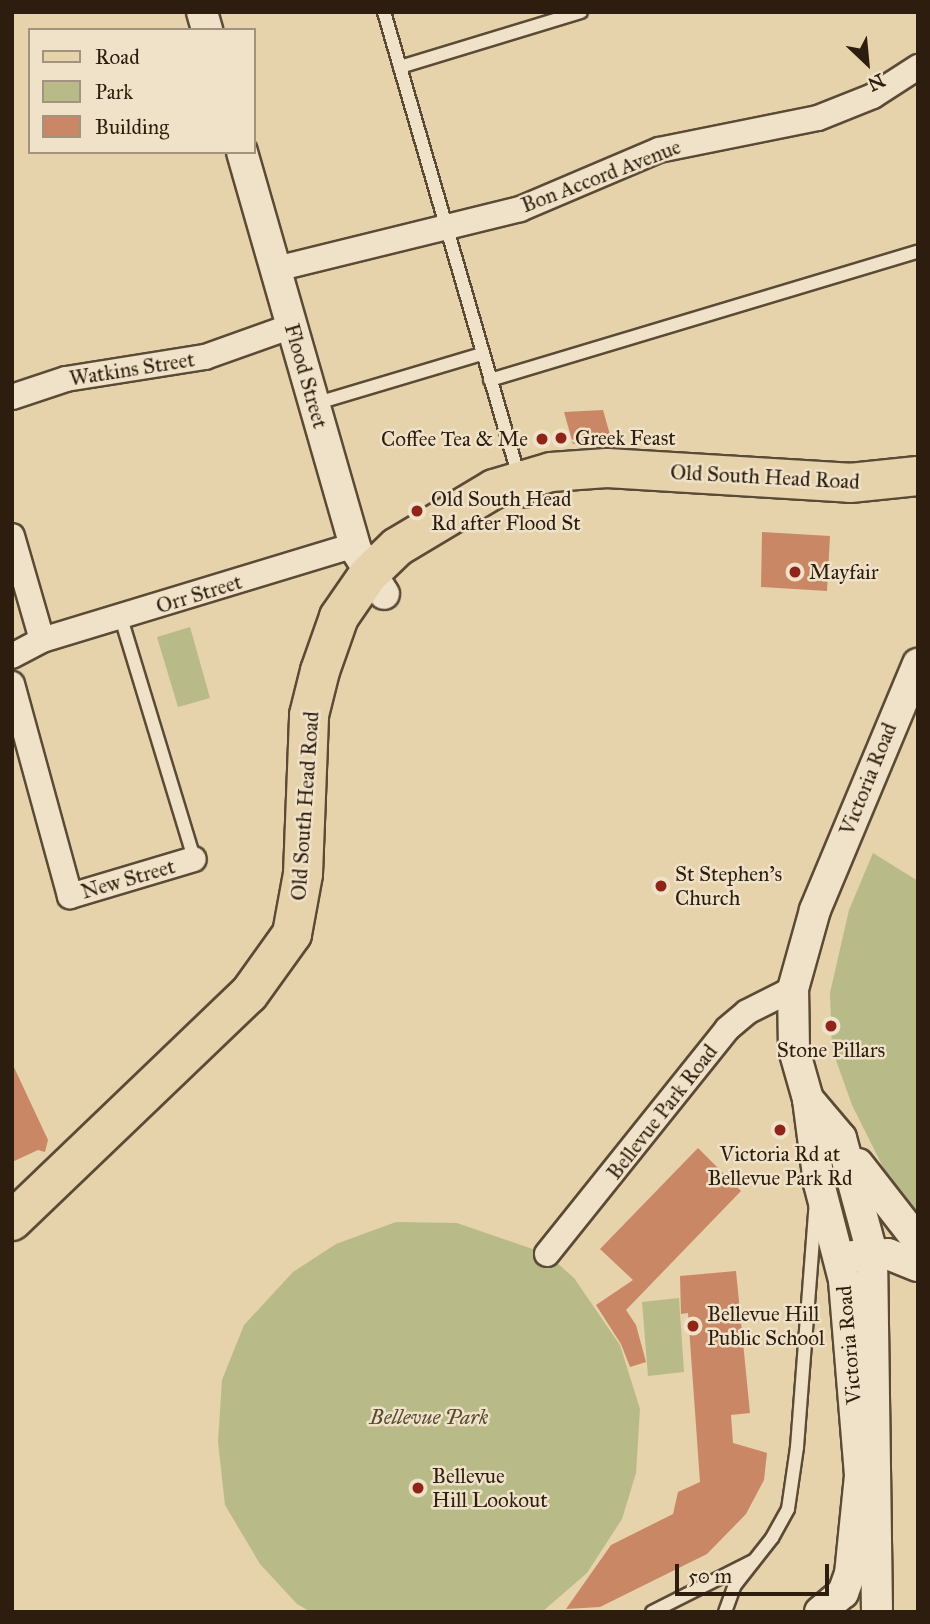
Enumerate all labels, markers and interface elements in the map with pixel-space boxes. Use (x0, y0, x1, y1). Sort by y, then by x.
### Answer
legend (28, 28, 256, 154)
north arrow (832, 28, 902, 98)
text: Road (95, 44, 140, 70)
text: N (864, 68, 889, 96)
text: Park (95, 79, 133, 105)
text: Building (95, 114, 169, 140)
street label: Bon Accord Avenue (518, 134, 684, 218)
street label: Flood Street (279, 321, 333, 431)
street label: Watkins Street (68, 347, 196, 391)
place label: Greek Feast (575, 425, 676, 451)
place label: Coffee Tea & Me (381, 426, 528, 452)
marker: Greek Feast (553, 430, 569, 446)
marker: Coffee Tea & Me (534, 431, 550, 447)
street label: Old South Head Road (670, 459, 860, 495)
place label: Old South Head Rd after Flood St (431, 486, 581, 536)
marker: Old South Head Rd after Flood St (409, 503, 425, 519)
place label: Mayfair (809, 559, 879, 585)
marker: Mayfair (787, 564, 803, 580)
street label: Orr Street (153, 569, 245, 619)
street label: Old South Head Road (286, 711, 324, 901)
street label: Victoria Road (834, 719, 902, 839)
street label: New Street (78, 854, 178, 904)
place label: St Stephen's Church (675, 861, 782, 911)
marker: St Stephen's Church (653, 878, 669, 894)
marker: Stone Pillars (823, 1018, 839, 1034)
place label: Stone Pillars (777, 1037, 885, 1063)
street label: Bellevue Park Road (601, 1039, 723, 1185)
marker: Victoria Rd at Bellevue Park Rd (772, 1122, 788, 1138)
place label: Victoria Rd at Bellevue Park Rd (708, 1141, 852, 1191)
street label: Victoria Road (831, 1285, 867, 1405)
place label: Bellevue Hill Public School (707, 1301, 825, 1351)
marker: Bellevue Hill Public School (685, 1318, 701, 1334)
park label: Bellevue Park (370, 1404, 488, 1430)
place label: Bellevue Hill Lookout (432, 1463, 548, 1513)
marker: Bellevue Hill Lookout (410, 1480, 426, 1496)
scale bar (678, 1550, 832, 1594)
text: 50 m (688, 1563, 732, 1589)

